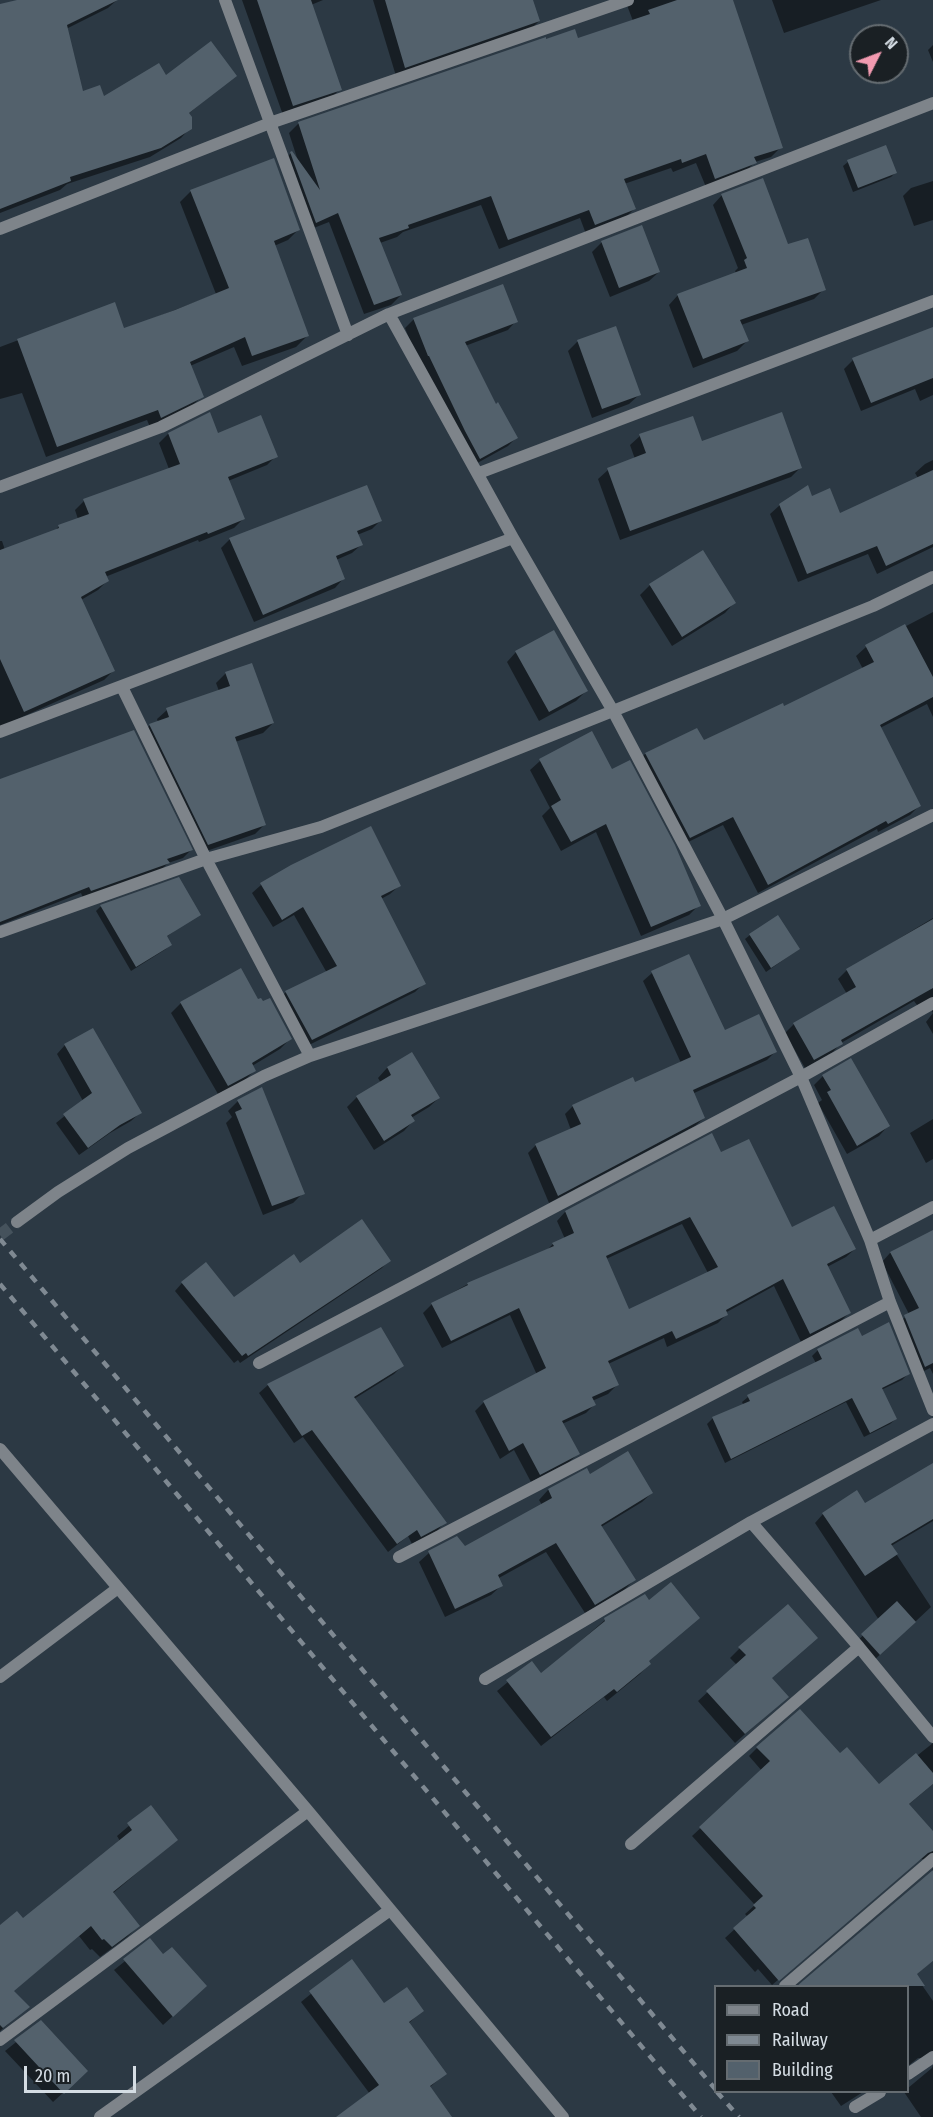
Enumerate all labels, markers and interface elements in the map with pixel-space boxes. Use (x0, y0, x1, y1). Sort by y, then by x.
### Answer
north arrow (849, 24, 909, 84)
text: N (881, 33, 902, 53)
legend (714, 1985, 909, 2093)
text: Road (772, 1999, 809, 2021)
text: Railway (772, 2029, 828, 2051)
scale bar (27, 2054, 140, 2092)
text: Building (772, 2059, 833, 2081)
text: 20 m (35, 2065, 70, 2087)

